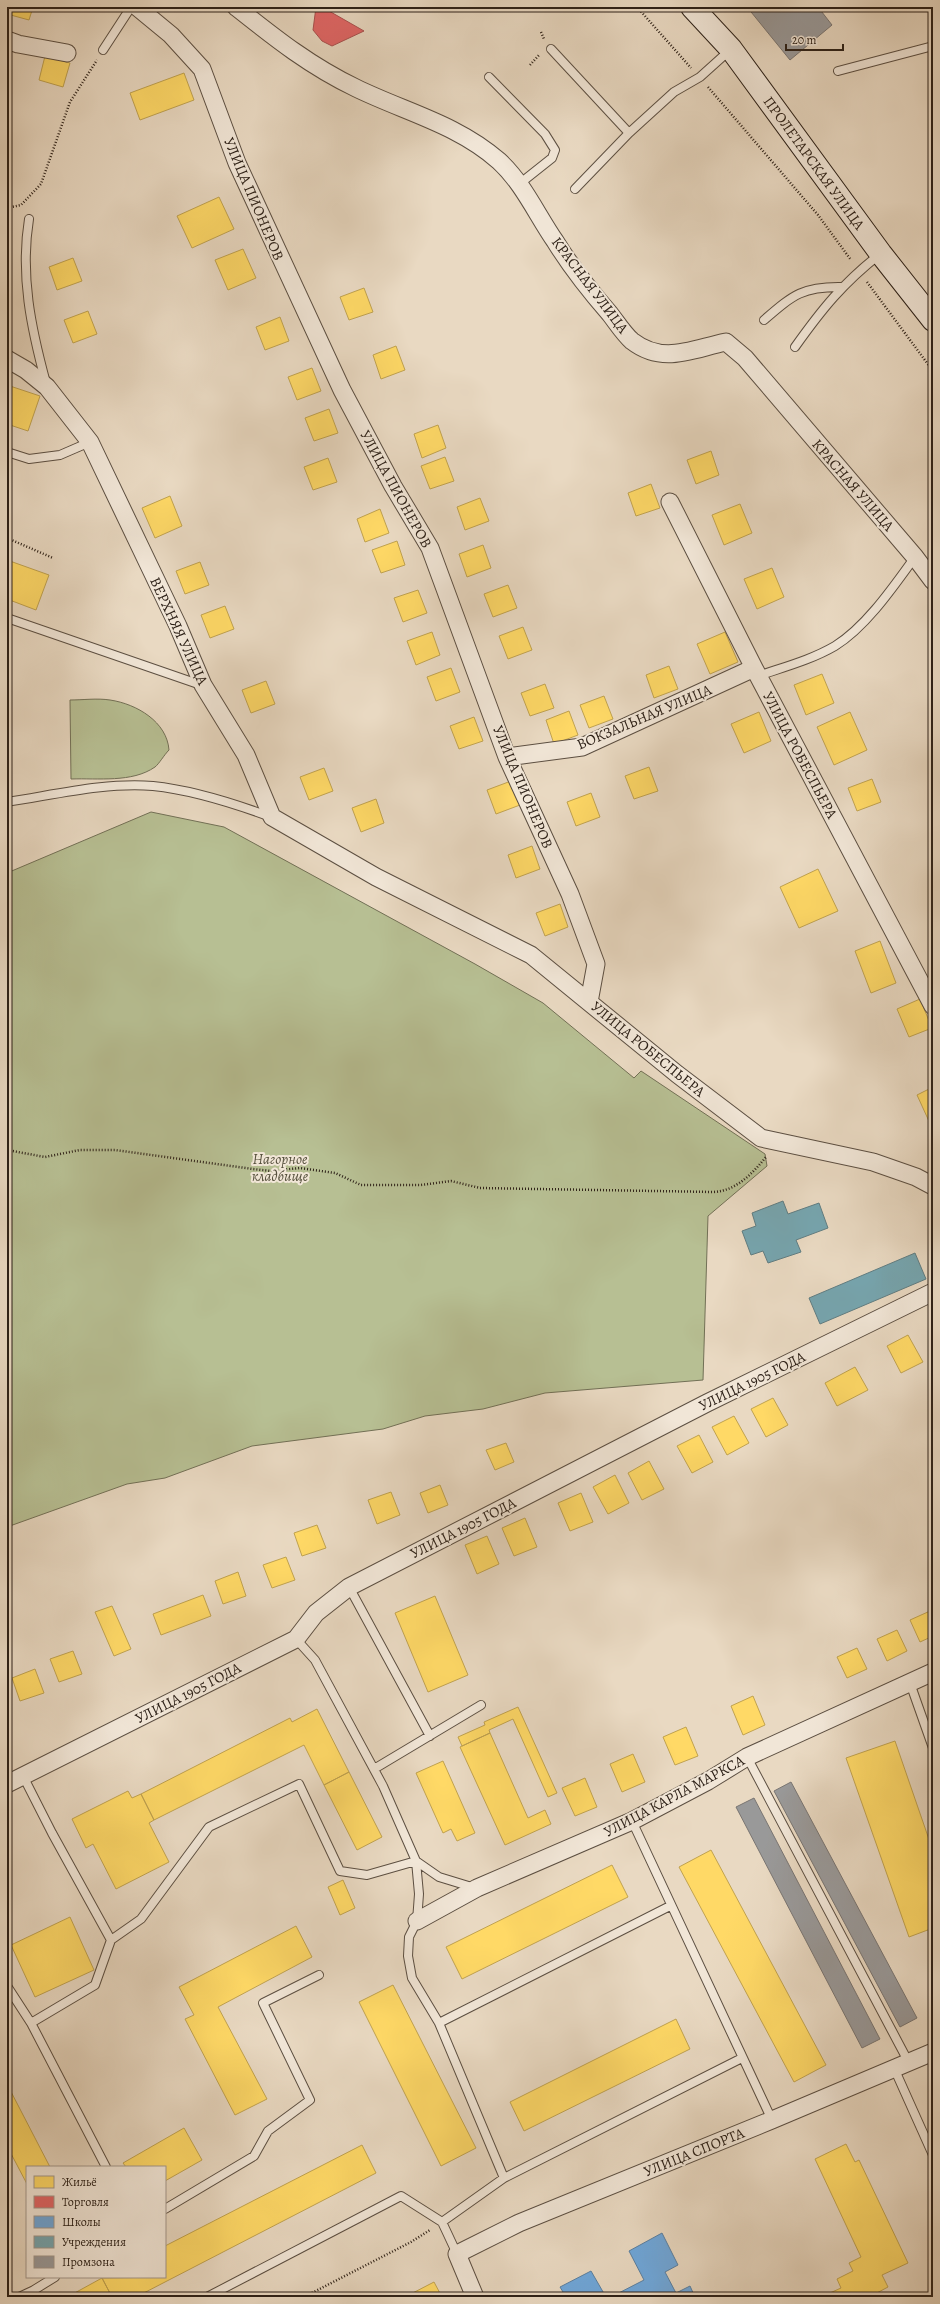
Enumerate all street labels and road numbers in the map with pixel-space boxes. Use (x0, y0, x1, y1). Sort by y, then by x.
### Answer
street label: ПРОЛЕТАРСКАЯ УЛИЦА (759, 92, 869, 234)
street label: УЛИЦА ПИОНЕРОВ (219, 135, 289, 264)
street label: КРАСНАЯ УЛИЦА (547, 233, 633, 338)
street label: УЛИЦА ПИОНЕРОВ (355, 427, 437, 551)
street label: КРАСНАЯ УЛИЦА (807, 435, 899, 536)
street label: ВЕРХНЯЯ УЛИЦА (145, 574, 213, 689)
street label: ВОКЗАЛЬНАЯ УЛИЦА (574, 679, 715, 754)
street label: УЛИЦА РОБЕСПЬЕРА (758, 688, 842, 822)
street label: УЛИЦА ПИОНЕРОВ (488, 723, 558, 852)
street label: УЛИЦА РОБЕСПЬЕРА (587, 997, 709, 1101)
street label: УЛИЦА 1905 ГОДА (695, 1346, 809, 1415)
street label: УЛИЦА 1905 ГОДА (407, 1493, 519, 1563)
street label: УЛИЦА 1905 ГОДА (132, 1658, 244, 1728)
street label: УЛИЦА КАРЛА МАРКСА (600, 1750, 748, 1842)
street label: УЛИЦА СПОРТА (641, 2123, 747, 2181)

